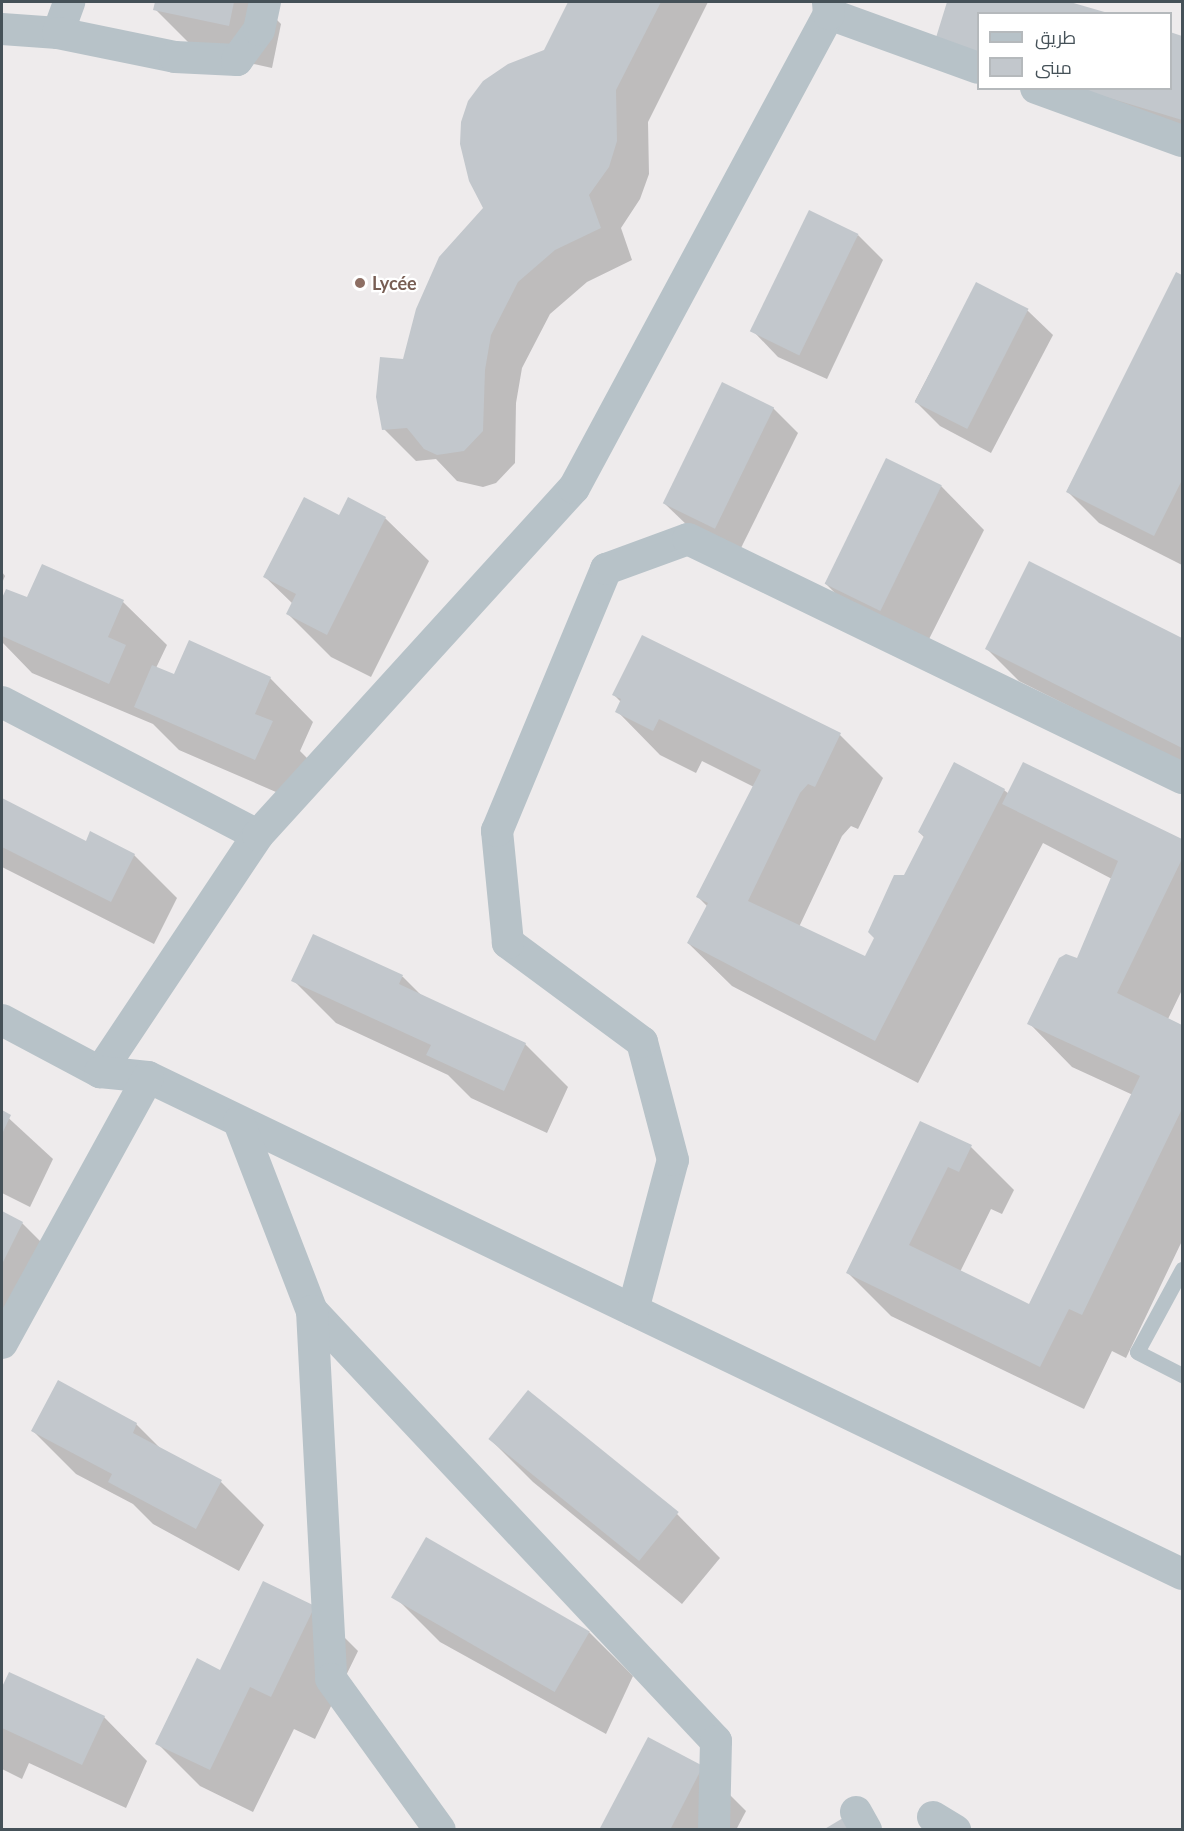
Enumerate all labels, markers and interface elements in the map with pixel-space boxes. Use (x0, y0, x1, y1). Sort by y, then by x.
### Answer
legend (977, 12, 1172, 90)
text: طريق (1035, 26, 1076, 48)
text: مبنى (1035, 56, 1072, 78)
place label: Lycée (372, 272, 417, 294)
marker: Lycée (353, 276, 367, 290)

